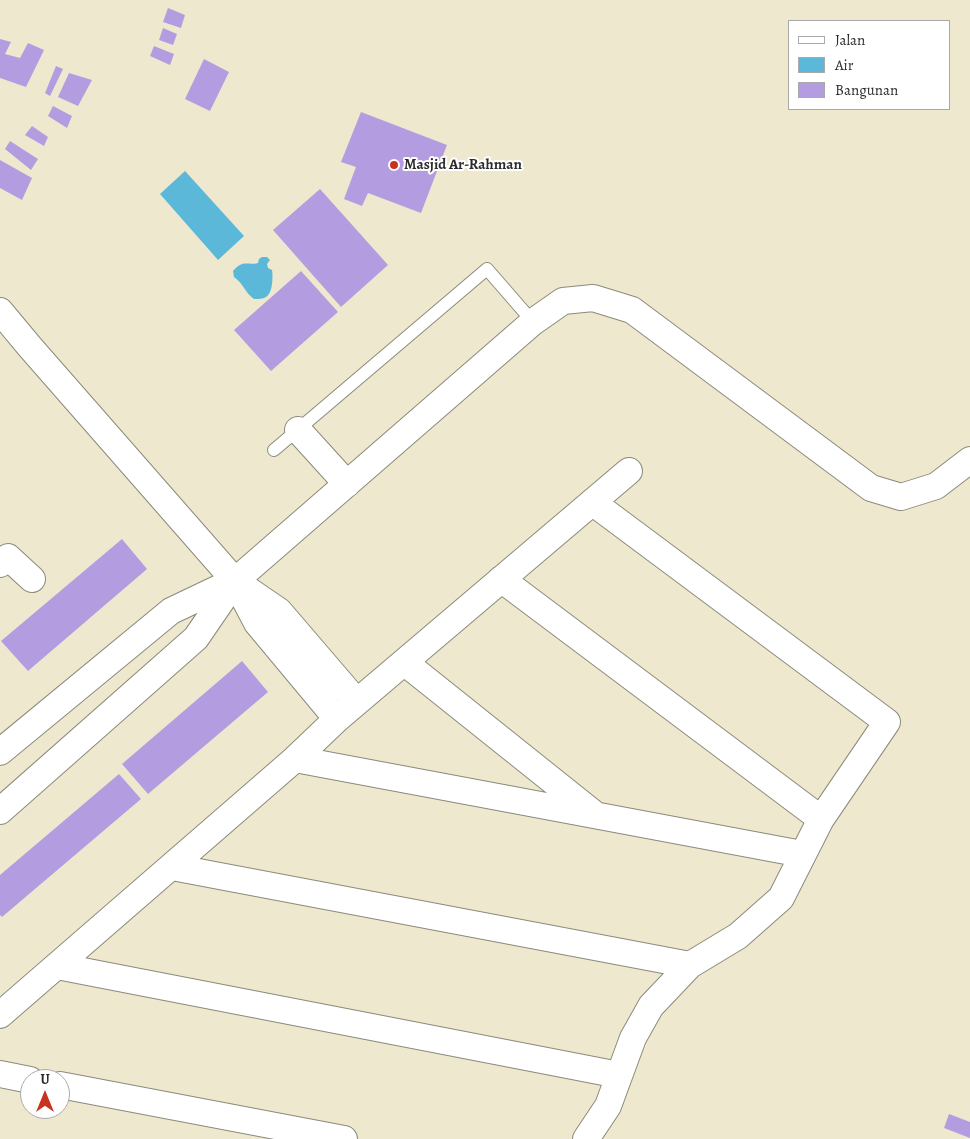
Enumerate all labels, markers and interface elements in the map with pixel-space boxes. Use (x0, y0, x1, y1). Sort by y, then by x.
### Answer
legend (788, 20, 950, 110)
text: Jalan (835, 30, 865, 50)
text: Air (835, 55, 853, 75)
text: Bangunan (835, 80, 898, 100)
place label: Masjid Ar-Rahman (404, 156, 522, 174)
marker: Masjid Ar-Rahman (388, 159, 400, 171)
north arrow (20, 1069, 70, 1119)
text: U (40, 1070, 50, 1089)

